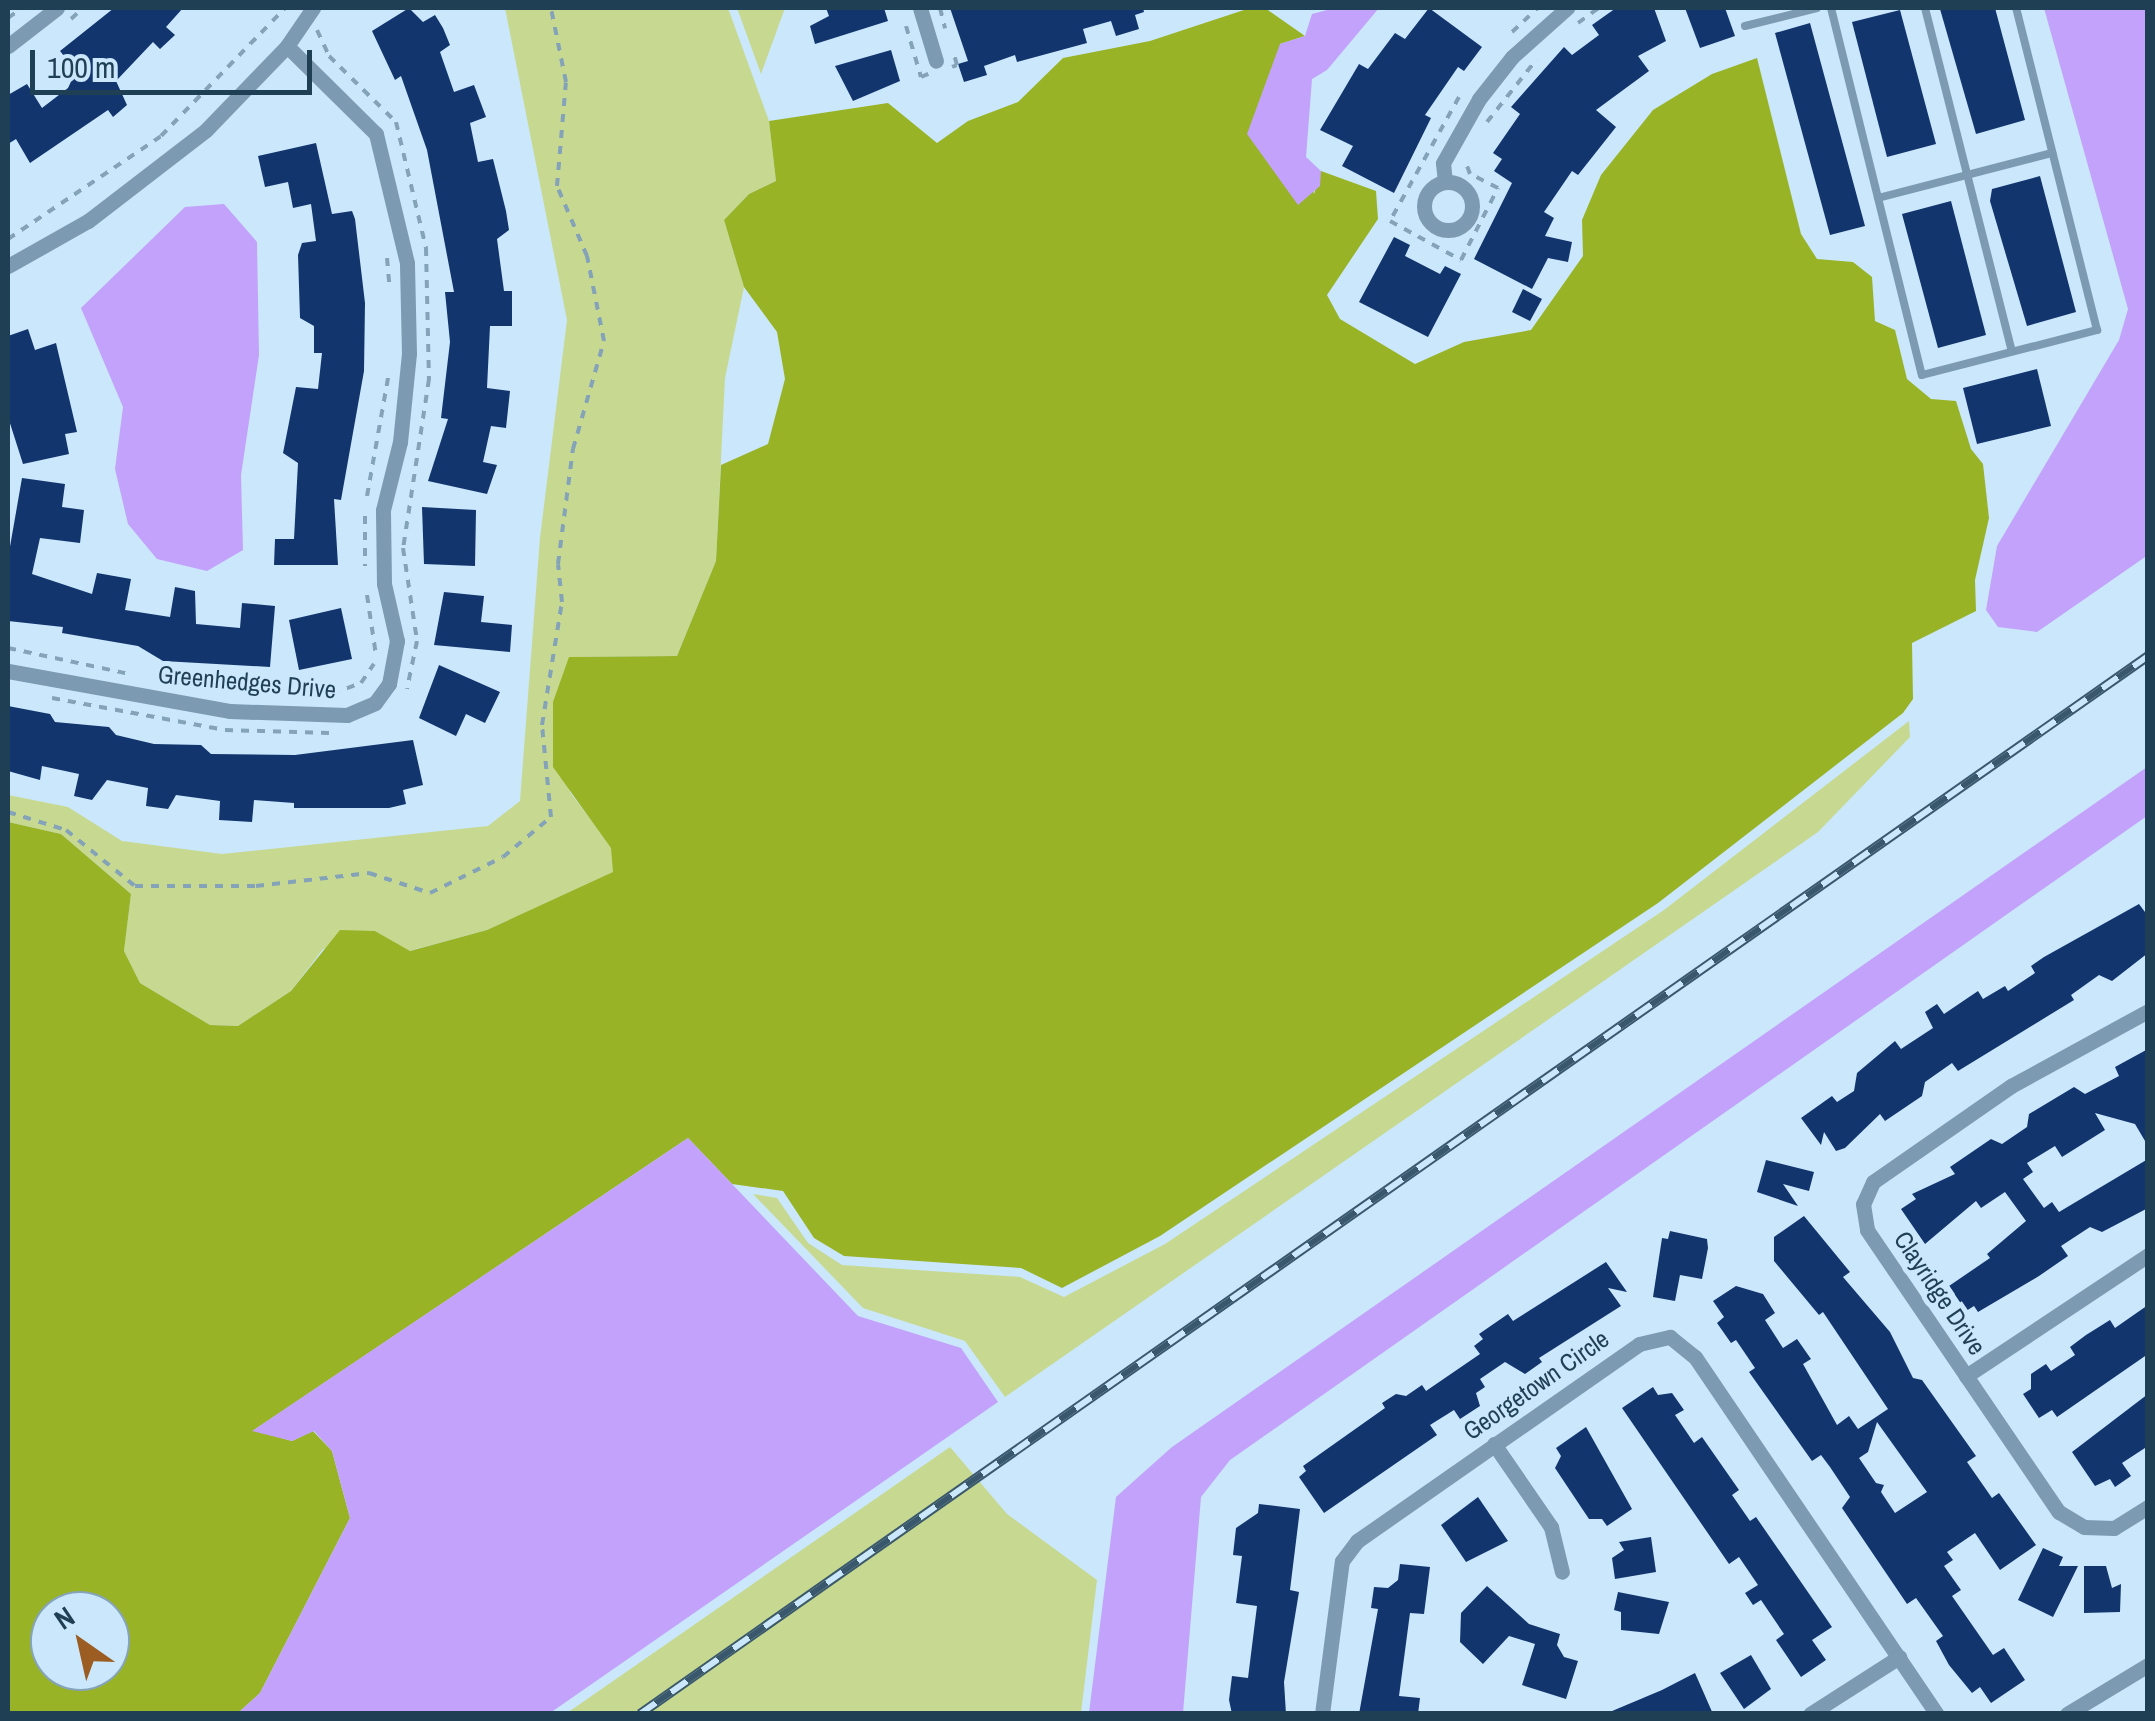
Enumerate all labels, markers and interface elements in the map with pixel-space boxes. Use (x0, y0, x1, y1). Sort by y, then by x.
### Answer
scale bar (35, 30, 318, 92)
text: 100 m (47, 47, 115, 87)
street label: Greenhedges Drive (157, 659, 337, 705)
street label: Clayridge Drive (1888, 1226, 1992, 1360)
street label: Georgetown Circle (1457, 1324, 1615, 1446)
north arrow (30, 1591, 130, 1691)
text: N (47, 1597, 82, 1638)

